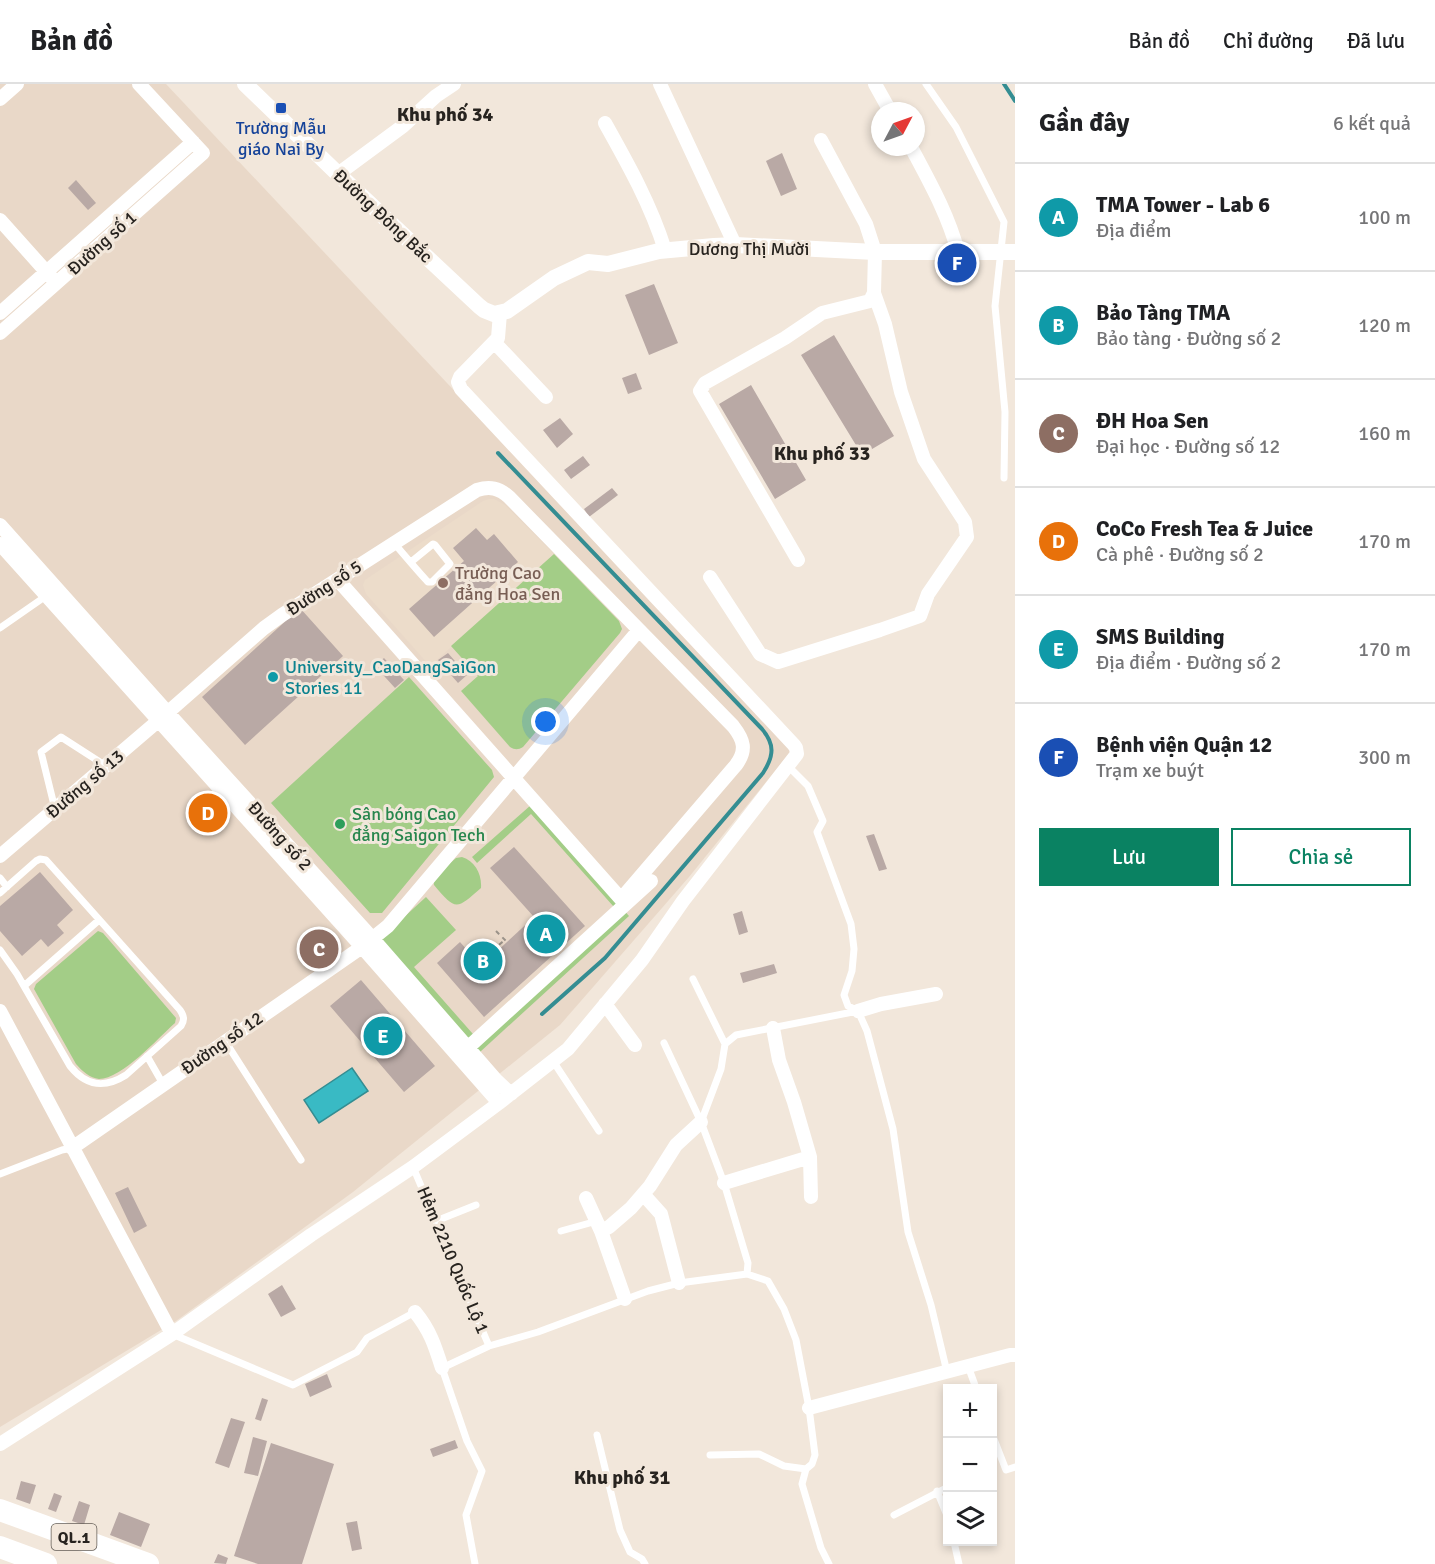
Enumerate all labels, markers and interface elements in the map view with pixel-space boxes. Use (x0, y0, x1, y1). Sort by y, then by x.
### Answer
text: Bản đồ (30, 24, 113, 58)
text: Bản đồ (1129, 28, 1190, 54)
text: Chỉ đường (1223, 28, 1314, 54)
text: Đã lưu (1347, 28, 1405, 54)
marker: Trường Mẫu giáo Nai By (274, 101, 288, 115)
district label: Khu phố 34 (397, 102, 494, 127)
north arrow (871, 102, 925, 156)
text: Gần đây (1039, 107, 1129, 139)
text: 6 kết quả (1333, 111, 1411, 136)
place label: Trường Mẫu giáo Nai By (236, 117, 326, 160)
street label: Đường Đông Bắc (329, 164, 437, 268)
text: TMA Tower - Lab 6 (1096, 191, 1270, 218)
text: A (1052, 205, 1065, 230)
text: 100 m (1358, 205, 1411, 230)
street label: Đường số 1 (63, 206, 141, 280)
text: Địa điểm (1096, 218, 1171, 243)
street label: Dương Thị Mười (689, 238, 809, 260)
pin: F (938, 240, 976, 285)
text: Bảo Tàng TMA (1096, 299, 1230, 326)
text: B (1052, 313, 1065, 338)
text: 120 m (1358, 313, 1411, 338)
text: Bảo tàng · Đường số 2 (1096, 326, 1281, 351)
text: ĐH Hoa Sen (1096, 407, 1209, 434)
text: C (1052, 421, 1065, 446)
text: 160 m (1358, 421, 1411, 446)
text: Đại học · Đường số 12 (1096, 434, 1280, 459)
district label: Khu phố 33 (774, 441, 870, 466)
text: CoCo Fresh Tea & Juice (1096, 515, 1313, 542)
text: D (1052, 529, 1065, 554)
text: 170 m (1358, 529, 1411, 554)
text: Cà phê · Đường số 2 (1096, 542, 1264, 567)
street label: Đường số 5 (282, 556, 366, 620)
place label: Trường Cao đẳng Hoa Sen (455, 562, 560, 605)
marker: Trường Cao đẳng Hoa Sen (436, 576, 450, 590)
text: SMS Building (1096, 623, 1225, 650)
text: E (1053, 637, 1064, 662)
text: 170 m (1358, 637, 1411, 662)
text: Địa điểm · Đường số 2 (1096, 650, 1281, 675)
place label: University_CaoDangSaiGon Stories 11 (285, 656, 496, 699)
marker: University_CaoDangSaiGon Stories 11 (266, 670, 280, 684)
your location (531, 707, 560, 736)
text: Bệnh viện Quận 12 (1096, 731, 1272, 758)
street label: Đường số 13 (41, 745, 129, 823)
text: F (1053, 745, 1064, 770)
text: 300 m (1358, 745, 1411, 770)
text: Trạm xe buýt (1096, 758, 1204, 783)
pin: D (188, 790, 228, 836)
street label: Đường số 2 (243, 797, 317, 875)
place label: Sân bóng Cao đẳng Saigon Tech (352, 803, 485, 846)
marker: Sân bóng Cao đẳng Saigon Tech (333, 817, 347, 831)
button: Lưu (1039, 828, 1219, 886)
button: Chia sẻ (1231, 828, 1411, 886)
pin: A (526, 912, 566, 956)
pin: C (300, 926, 338, 972)
pin: B (464, 938, 502, 984)
street label: Đường số 12 (177, 1007, 267, 1079)
pin: E (364, 1014, 403, 1058)
street label: Hẻm 2210 Quốc Lộ 1 (412, 1183, 494, 1337)
map controls (943, 1384, 997, 1546)
button: + (943, 1384, 997, 1438)
button: − (943, 1438, 997, 1492)
district label: Khu phố 31 (574, 1465, 671, 1490)
button: layers (943, 1492, 997, 1546)
road number: QL.1 (52, 1524, 97, 1550)

